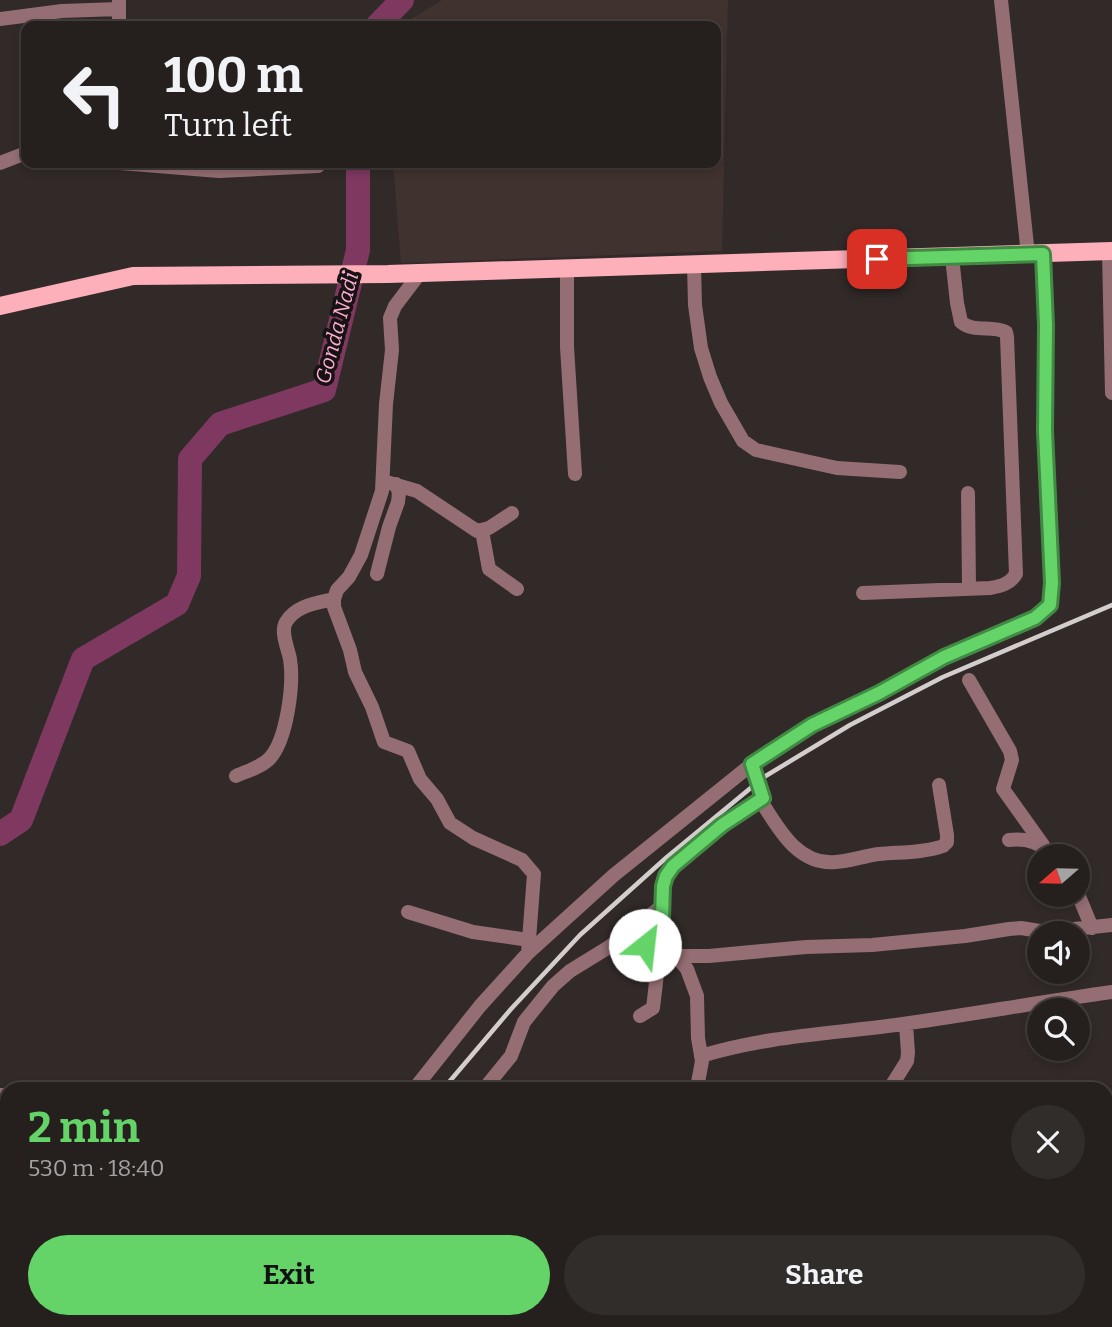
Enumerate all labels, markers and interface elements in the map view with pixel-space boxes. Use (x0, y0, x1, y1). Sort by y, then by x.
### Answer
text: 100 m (164, 46, 303, 105)
icon: left (49, 49, 140, 140)
text: Turn left (164, 106, 292, 144)
pin (847, 229, 907, 289)
icon: arrive (858, 240, 896, 278)
water label: Gonda Nadi (310, 269, 364, 387)
north arrow (1027, 844, 1090, 906)
map controls (1027, 844, 1090, 1061)
position arrow (608, 908, 682, 982)
button: sound (1027, 921, 1090, 984)
button: search (1027, 998, 1090, 1061)
text: 2 min (28, 1103, 140, 1153)
button: close (1011, 1105, 1085, 1179)
text: 530 m · 18:40 (28, 1154, 164, 1182)
button: Exit (28, 1235, 550, 1315)
button: Share (564, 1235, 1085, 1315)

